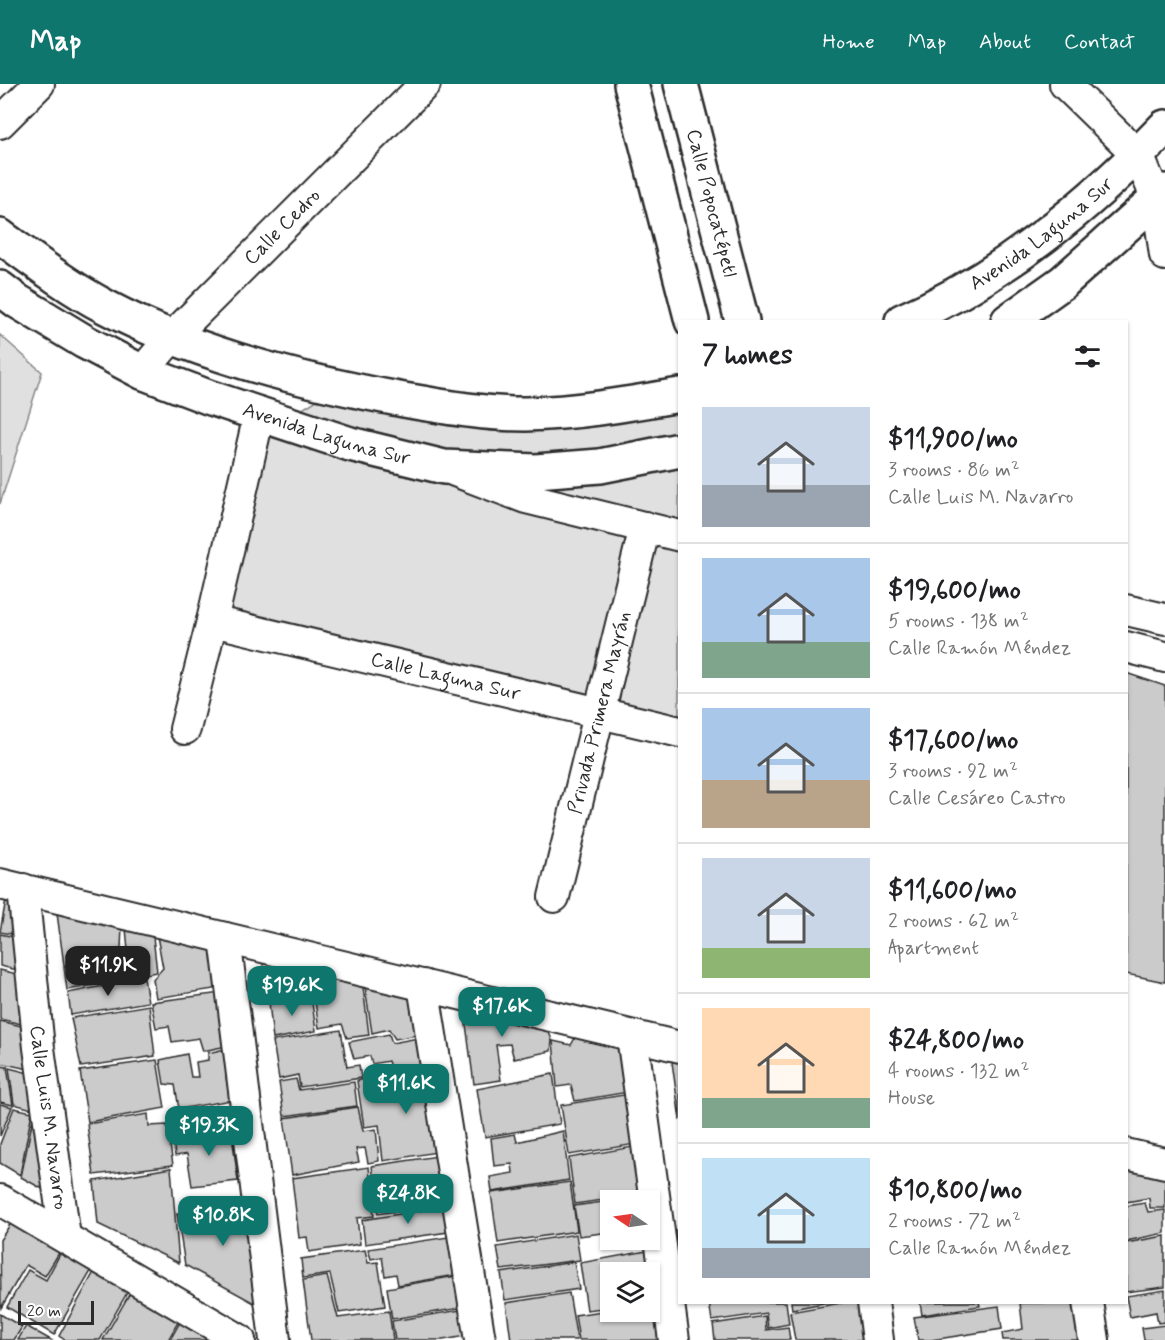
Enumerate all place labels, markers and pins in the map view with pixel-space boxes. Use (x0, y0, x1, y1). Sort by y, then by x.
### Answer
pin: $11.9K (59, 946, 157, 997)
pin: $19.6K (243, 966, 341, 1017)
pin: $17.6K (453, 987, 551, 1038)
pin: $11.6K (357, 1064, 455, 1115)
pin: $19.3K (160, 1106, 258, 1157)
pin: $24.8K (359, 1174, 457, 1225)
pin: $10.8K (174, 1196, 272, 1247)

